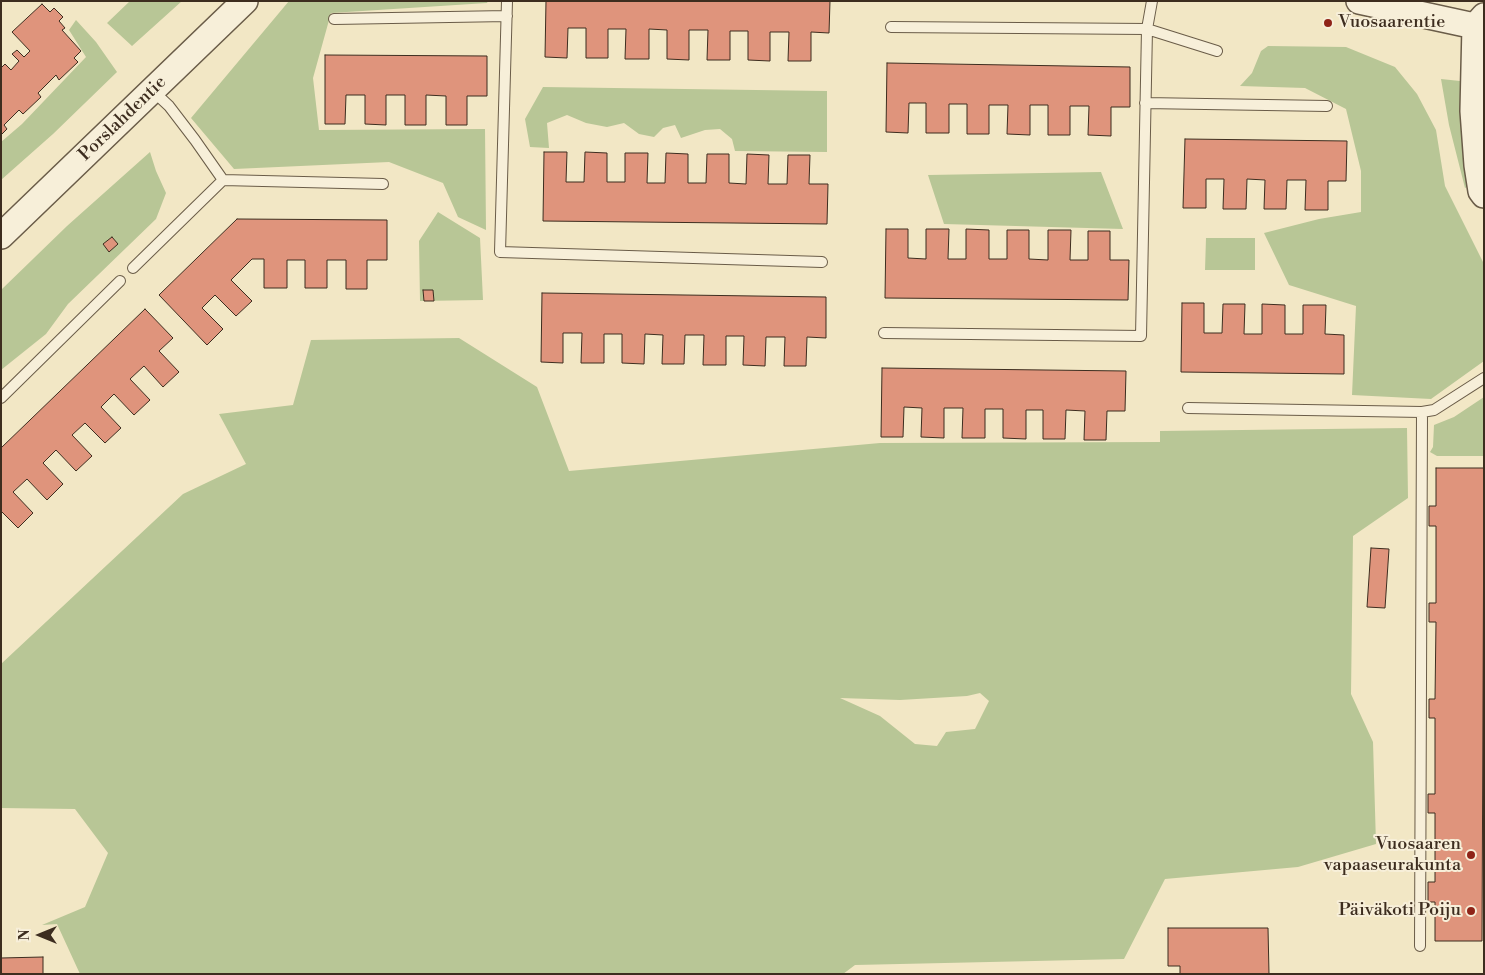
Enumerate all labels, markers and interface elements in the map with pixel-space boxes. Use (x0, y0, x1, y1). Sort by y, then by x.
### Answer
place label: Vuosaarentie (1338, 12, 1445, 34)
marker: Vuosaarentie (1322, 17, 1334, 29)
street label: Porslahdentie (75, 72, 171, 166)
place label: Vuosaaren vapaaseurakunta (1324, 834, 1461, 876)
marker: Vuosaaren vapaaseurakunta (1465, 849, 1477, 861)
place label: Päiväkoti Poiju (1338, 900, 1461, 922)
marker: Päiväkoti Poiju (1465, 905, 1477, 917)
north arrow (15, 910, 65, 960)
text: N (16, 929, 34, 941)

